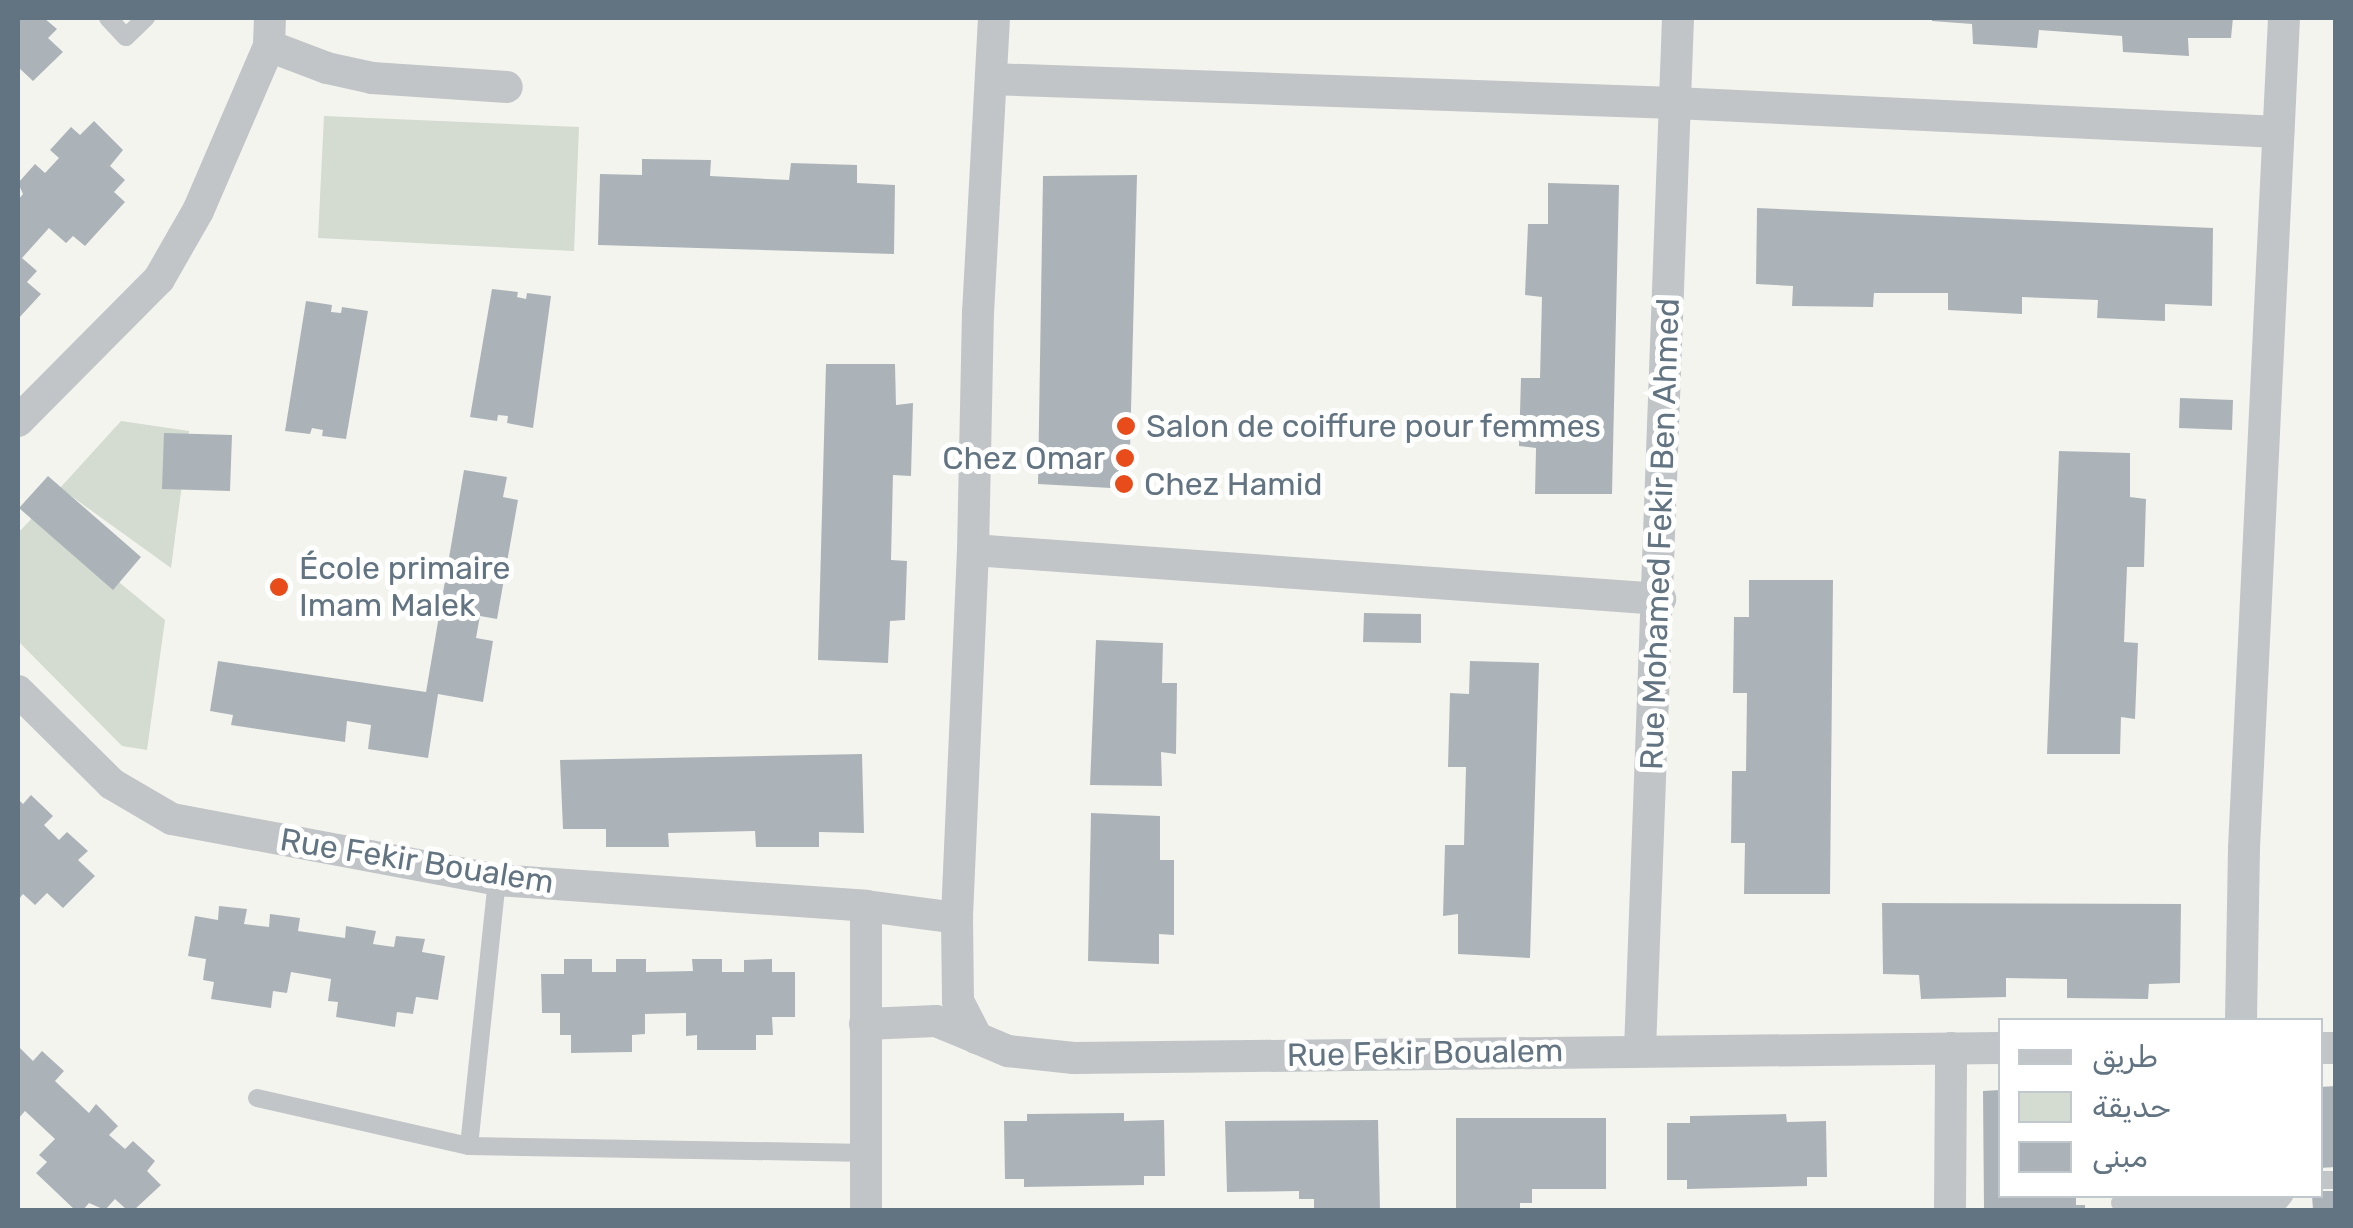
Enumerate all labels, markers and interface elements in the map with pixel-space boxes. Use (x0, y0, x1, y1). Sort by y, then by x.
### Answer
street label: Rue Mohamed Fekir Ben Ahmed (1633, 297, 1687, 771)
place label: Salon de coiffure pour femmes (1146, 407, 1602, 445)
marker: Salon de coiffure pour femmes (1115, 415, 1137, 437)
place label: Chez Omar (942, 439, 1105, 477)
marker: Chez Omar (1114, 447, 1136, 469)
place label: Chez Hamid (1144, 465, 1323, 503)
marker: Chez Hamid (1113, 473, 1135, 495)
place label: École primaire Imam Malek (299, 550, 510, 625)
marker: École primaire Imam Malek (268, 576, 290, 598)
street label: Rue Fekir Boualem (277, 820, 557, 902)
legend (1998, 1018, 2323, 1198)
street label: Rue Fekir Boualem (1286, 1031, 1564, 1075)
text: طريق (2092, 1039, 2158, 1075)
text: حديقة (2092, 1089, 2171, 1125)
text: مبنى (2092, 1139, 2148, 1175)

